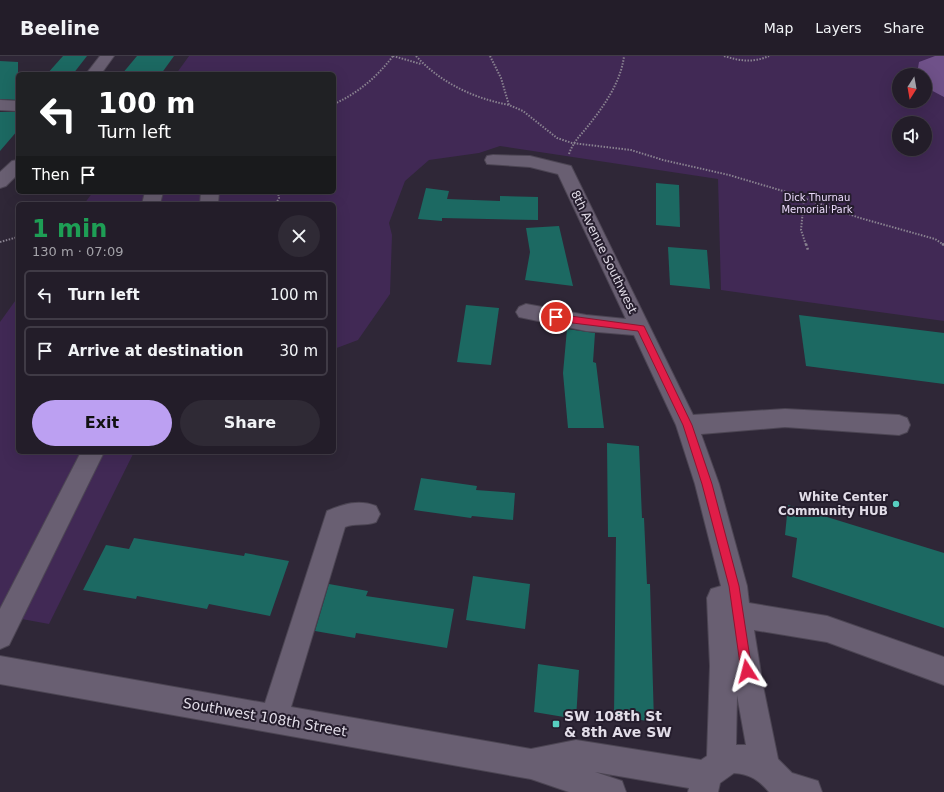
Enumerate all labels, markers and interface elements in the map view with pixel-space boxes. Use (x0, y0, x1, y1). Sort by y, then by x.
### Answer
text: Beeline (20, 17, 100, 39)
text: Map (764, 20, 793, 36)
text: Layers (815, 20, 862, 36)
text: Share (884, 20, 924, 36)
north arrow (892, 68, 932, 108)
map controls (892, 68, 932, 156)
text: 100 m (98, 87, 195, 120)
icon: left (32, 88, 84, 140)
button: sound (892, 116, 932, 156)
text: Turn left (98, 121, 171, 142)
icon: arrive (77, 164, 99, 186)
text: Then (32, 166, 69, 184)
street label: 8th Avenue Southwest (568, 188, 640, 316)
park label: Dick Thurnau Memorial Park (781, 192, 853, 215)
text: 1 min (32, 215, 107, 243)
button: close (278, 215, 320, 257)
text: 130 m · 07:09 (32, 244, 123, 259)
icon: left (34, 284, 56, 306)
text: Turn left (68, 286, 140, 304)
text: 100 m (270, 286, 318, 304)
pin (539, 300, 573, 334)
icon: arrive (545, 306, 567, 328)
icon: arrive (34, 340, 56, 362)
text: Arrive at destination (68, 342, 243, 360)
text: 30 m (280, 342, 318, 360)
button: Exit (32, 400, 172, 446)
button: Share (180, 400, 320, 446)
place label: White Center Community HUB (778, 490, 888, 518)
marker: White Center Community HUB (891, 499, 901, 509)
position arrow (726, 650, 768, 692)
street label: Southwest 108th Street (182, 695, 349, 739)
place label: SW 108th St & 8th Ave SW (564, 708, 672, 740)
marker: SW 108th St & 8th Ave SW (551, 719, 561, 729)

